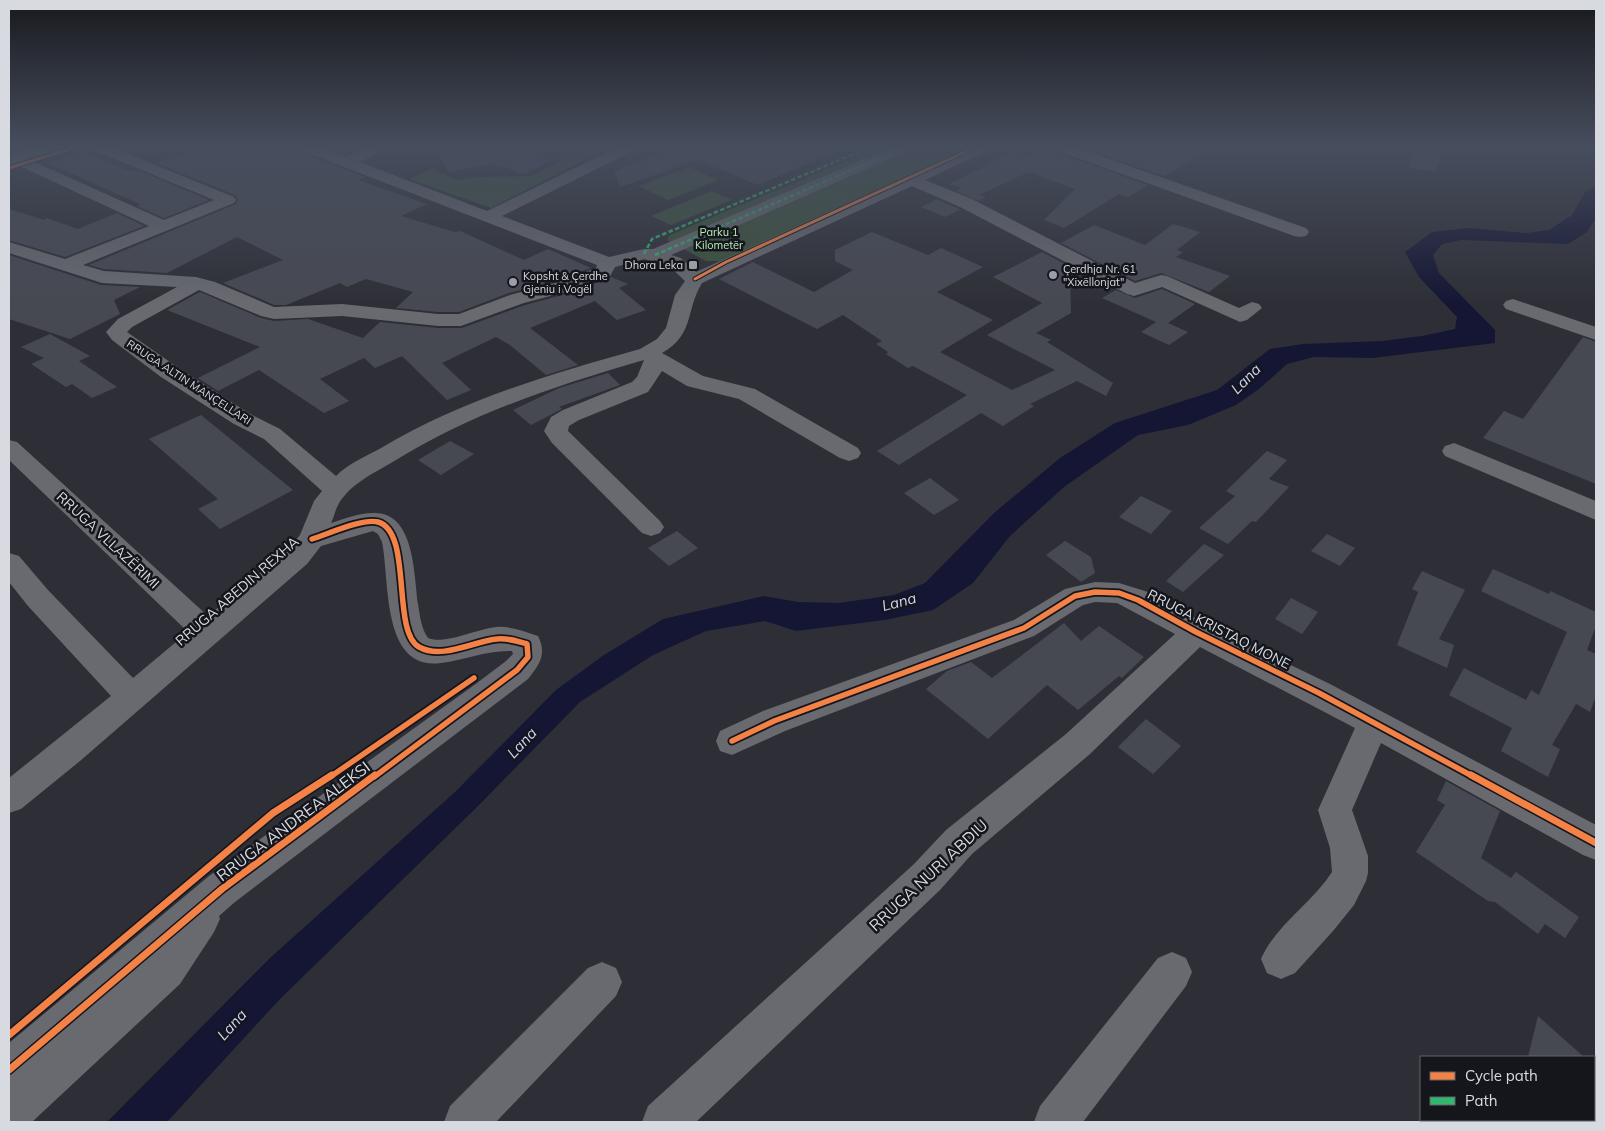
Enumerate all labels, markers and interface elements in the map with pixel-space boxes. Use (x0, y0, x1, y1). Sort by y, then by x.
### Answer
park label: Parku 1 Kilometër (695, 225, 743, 252)
place label: Dhora Leka (625, 258, 683, 272)
marker: Dhora Leka (687, 259, 699, 271)
place label: Çerdhja Nr. 61 "Xixëllonjat" (1063, 262, 1136, 289)
place label: Kopsht & Çerdhe Gjeniu i Vogël (523, 269, 608, 296)
marker: Çerdhja Nr. 61 "Xixëllonjat" (1047, 269, 1059, 281)
marker: Kopsht & Çerdhe Gjeniu i Vogël (507, 276, 519, 288)
street label: RRUGA ALTIN MANÇELLARI (124, 336, 254, 428)
water label: Lana (1227, 360, 1265, 398)
street label: RRUGA VLLAZËRIMI (53, 488, 163, 592)
street label: RRUGA ABEDIN REXHA (171, 532, 303, 650)
street label: RRUGA KRISTAQ MONE (1145, 585, 1293, 673)
water label: Lana (880, 588, 918, 615)
water label: Lana (503, 723, 541, 762)
street label: RRUGA ANDREA ALEKSI (212, 757, 374, 885)
street label: RRUGA NURI ABDIU (865, 815, 991, 935)
water label: Lana (213, 1005, 250, 1044)
legend (1420, 1056, 1595, 1121)
text: Cycle path (1465, 1066, 1538, 1085)
text: Path (1465, 1091, 1497, 1110)

